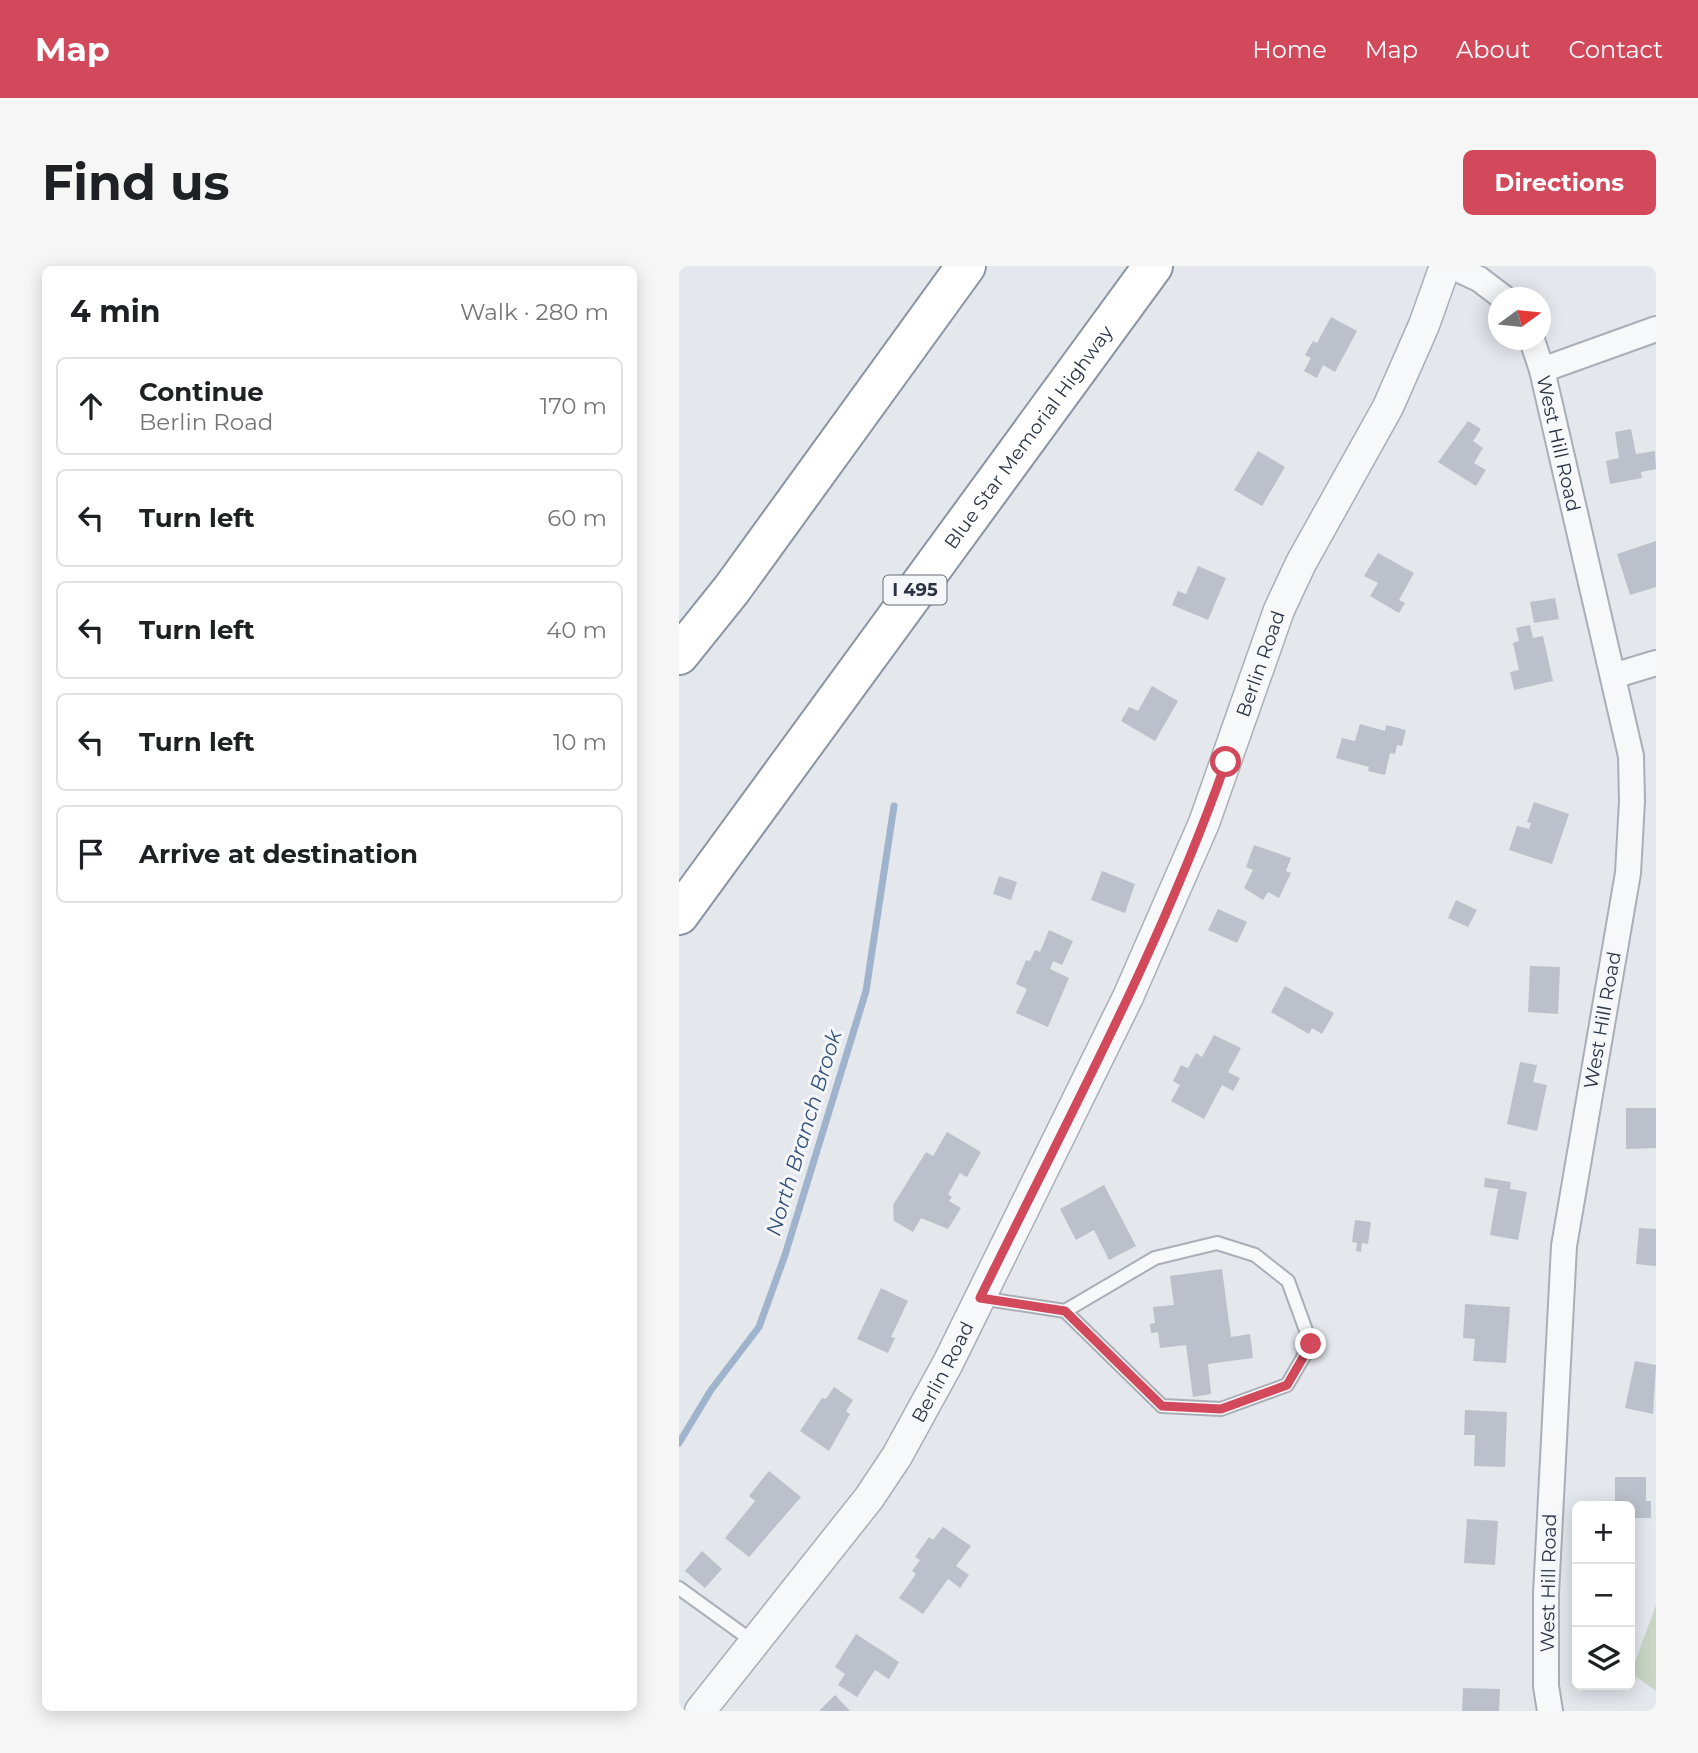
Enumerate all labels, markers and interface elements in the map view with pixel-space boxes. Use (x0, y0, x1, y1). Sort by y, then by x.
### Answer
text: Map (35, 29, 110, 69)
text: Home (1252, 35, 1327, 64)
text: Map (1365, 35, 1418, 64)
text: About (1456, 35, 1530, 64)
text: Contact (1568, 35, 1663, 64)
button: Directions (1463, 150, 1656, 215)
text: Find us (42, 153, 230, 212)
north arrow (1488, 287, 1551, 350)
text: 4 min (70, 293, 160, 330)
text: Walk · 280 m (460, 298, 609, 326)
street label: Blue Star Memorial Highway (939, 320, 1118, 553)
street label: West Hill Road (1532, 373, 1585, 514)
text: Continue (139, 376, 264, 408)
icon: ahead (72, 387, 110, 425)
text: 170 m (540, 392, 607, 420)
text: Berlin Road (139, 408, 273, 436)
icon: left (72, 499, 110, 537)
text: Turn left (139, 502, 255, 534)
text: 60 m (547, 504, 607, 532)
road number: I 495 (883, 576, 947, 604)
street label: Berlin Road (1231, 608, 1290, 720)
icon: left (72, 611, 110, 649)
text: Turn left (139, 614, 255, 646)
text: 40 m (546, 616, 607, 644)
icon: left (72, 723, 110, 761)
text: Turn left (139, 726, 255, 758)
text: 10 m (553, 728, 607, 756)
route start (1210, 746, 1241, 777)
icon: arrive (72, 835, 110, 873)
text: Arrive at destination (139, 838, 418, 870)
street label: West Hill Road (1579, 950, 1626, 1091)
water label: North Branch Brook (760, 1026, 847, 1239)
street label: Berlin Road (907, 1318, 979, 1427)
route end (1295, 1328, 1326, 1359)
map controls (1572, 1501, 1635, 1690)
button: + (1572, 1501, 1635, 1564)
street label: West Hill Road (1536, 1513, 1561, 1653)
button: − (1572, 1564, 1635, 1627)
button: layers (1572, 1627, 1635, 1690)

